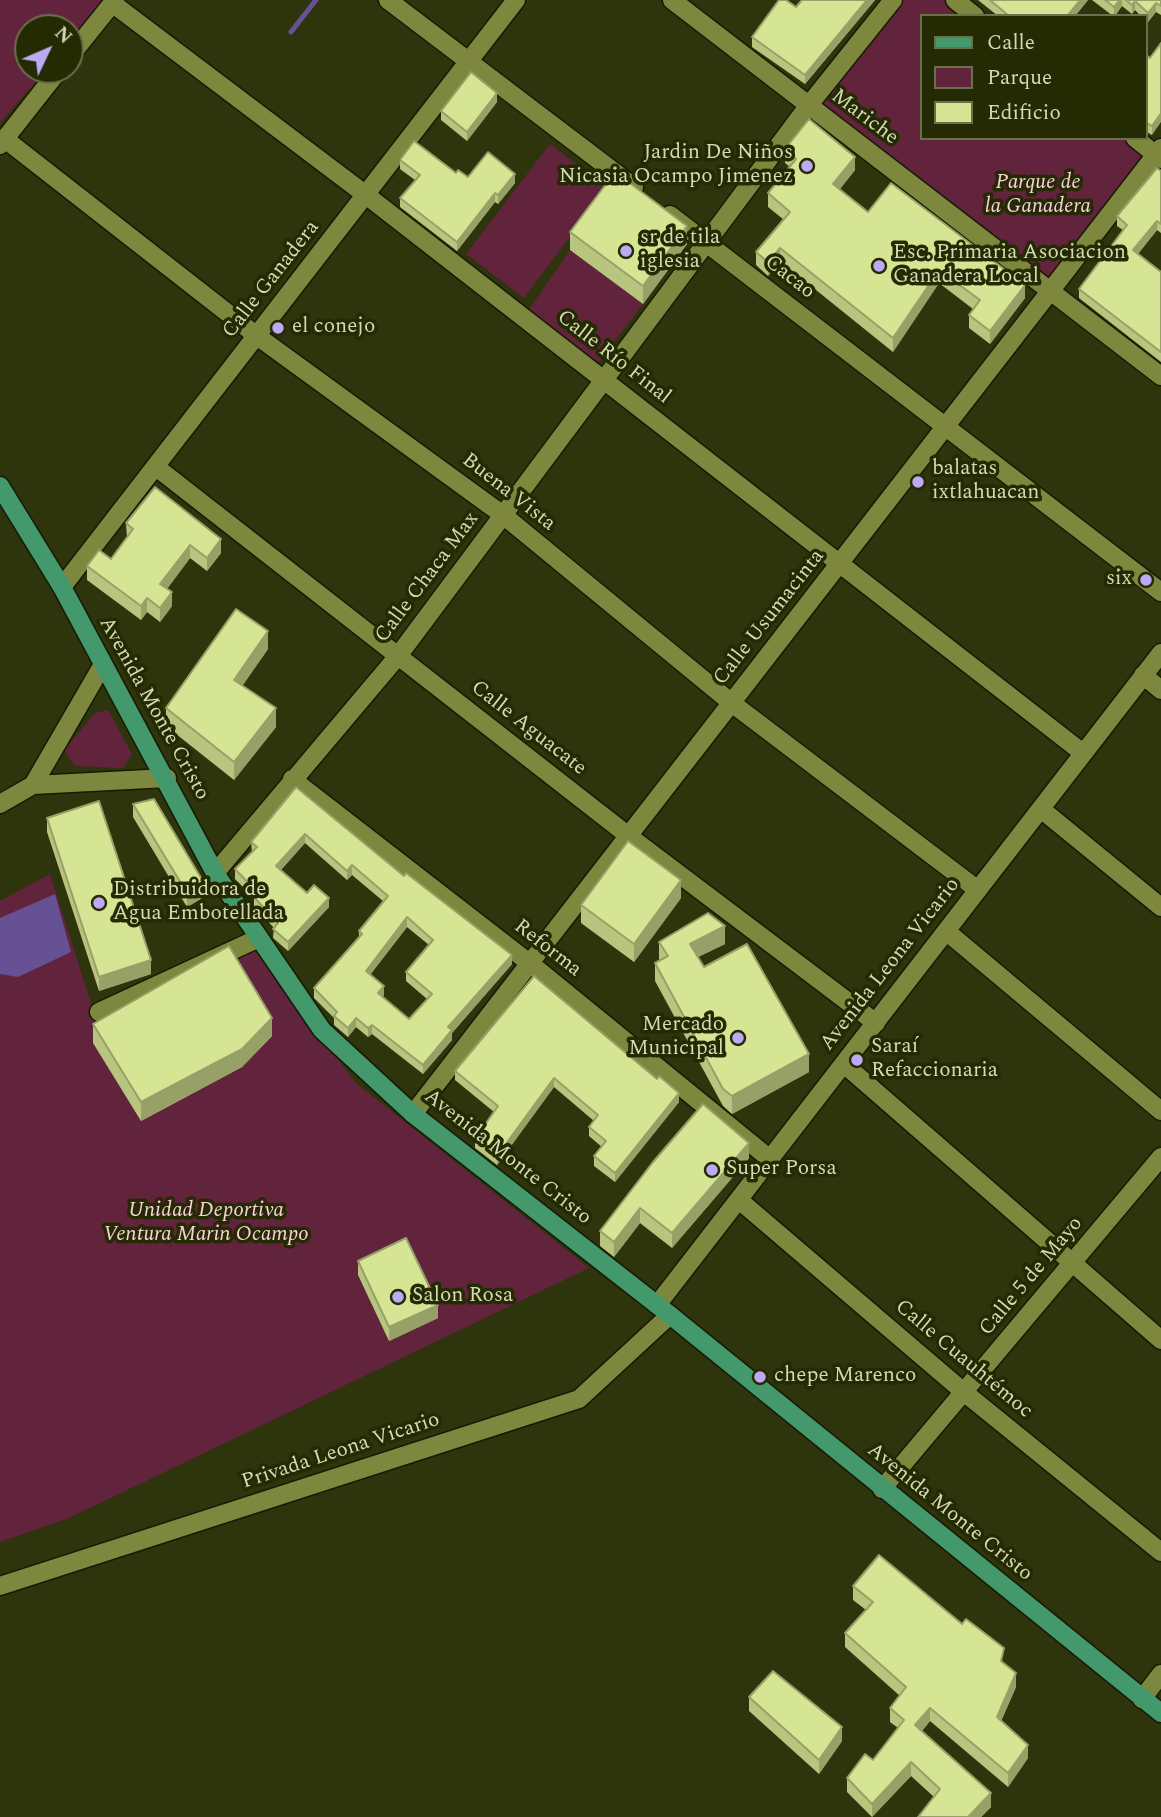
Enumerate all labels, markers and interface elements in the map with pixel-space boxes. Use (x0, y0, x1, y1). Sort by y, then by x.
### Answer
north arrow (14, 14, 84, 84)
legend (920, 14, 1147, 140)
text: N (47, 20, 79, 51)
text: Calle (987, 27, 1035, 59)
text: Parque (987, 62, 1052, 94)
street label: Mariche (825, 85, 903, 151)
text: Edificio (987, 97, 1061, 129)
place label: Jardin De Niños Nicasia Ocampo Jimenez (559, 141, 793, 191)
marker: Jardin De Niños Nicasia Ocampo Jimenez (799, 158, 815, 174)
park label: Parque de la Ganadera (985, 171, 1091, 221)
street label: Calle Ganadera (218, 216, 326, 344)
place label: sr de tila iglesia (640, 226, 720, 276)
place label: Esc. Primaria Asociacion Ganadera Local (893, 241, 1126, 291)
marker: sr de tila iglesia (618, 243, 634, 259)
street label: Cacao (759, 250, 819, 306)
marker: Esc. Primaria Asociacion Ganadera Local (871, 258, 887, 274)
street label: Calle Río Final (551, 306, 675, 410)
place label: el conejo (292, 315, 375, 341)
marker: el conejo (270, 320, 286, 336)
street label: Buena Vista (456, 449, 560, 537)
place label: balatas ixtlahuacan (932, 457, 1040, 507)
marker: balatas ixtlahuacan (910, 474, 926, 490)
street label: Calle Chaca Max (371, 508, 485, 648)
street label: Calle Usumacinta (709, 545, 831, 691)
place label: six (1106, 567, 1132, 593)
marker: six (1138, 572, 1154, 588)
street label: Avenida Monte Cristo (92, 613, 214, 805)
street label: Calle Aguacate (465, 676, 591, 782)
street label: Avenida Leona Vicario (816, 874, 966, 1056)
place label: Distribuidora de Agua Embotellada (113, 878, 284, 928)
marker: Distribuidora de Agua Embotellada (91, 895, 107, 911)
street label: Reforma (508, 915, 586, 983)
place label: Mercado Municipal (628, 1013, 724, 1063)
marker: Mercado Municipal (730, 1030, 746, 1046)
place label: Saraí Refaccionaria (871, 1035, 998, 1085)
marker: Saraí Refaccionaria (849, 1052, 865, 1068)
street label: Avenida Monte Cristo (418, 1085, 596, 1231)
place label: Super Porsa (726, 1157, 837, 1183)
marker: Super Porsa (704, 1162, 720, 1178)
park label: Unidad Deportiva Ventura Marin Ocampo (103, 1199, 309, 1249)
street label: Calle 5 de Mayo (975, 1212, 1089, 1342)
place label: Salon Rosa (412, 1284, 513, 1310)
marker: Salon Rosa (390, 1289, 406, 1305)
street label: Calle Cuauhtémoc (889, 1295, 1037, 1425)
place label: chepe Marenco (774, 1364, 916, 1390)
marker: chepe Marenco (752, 1369, 768, 1385)
street label: Privada Leona Vicario (239, 1408, 443, 1496)
street label: Avenida Monte Cristo (861, 1439, 1037, 1587)

